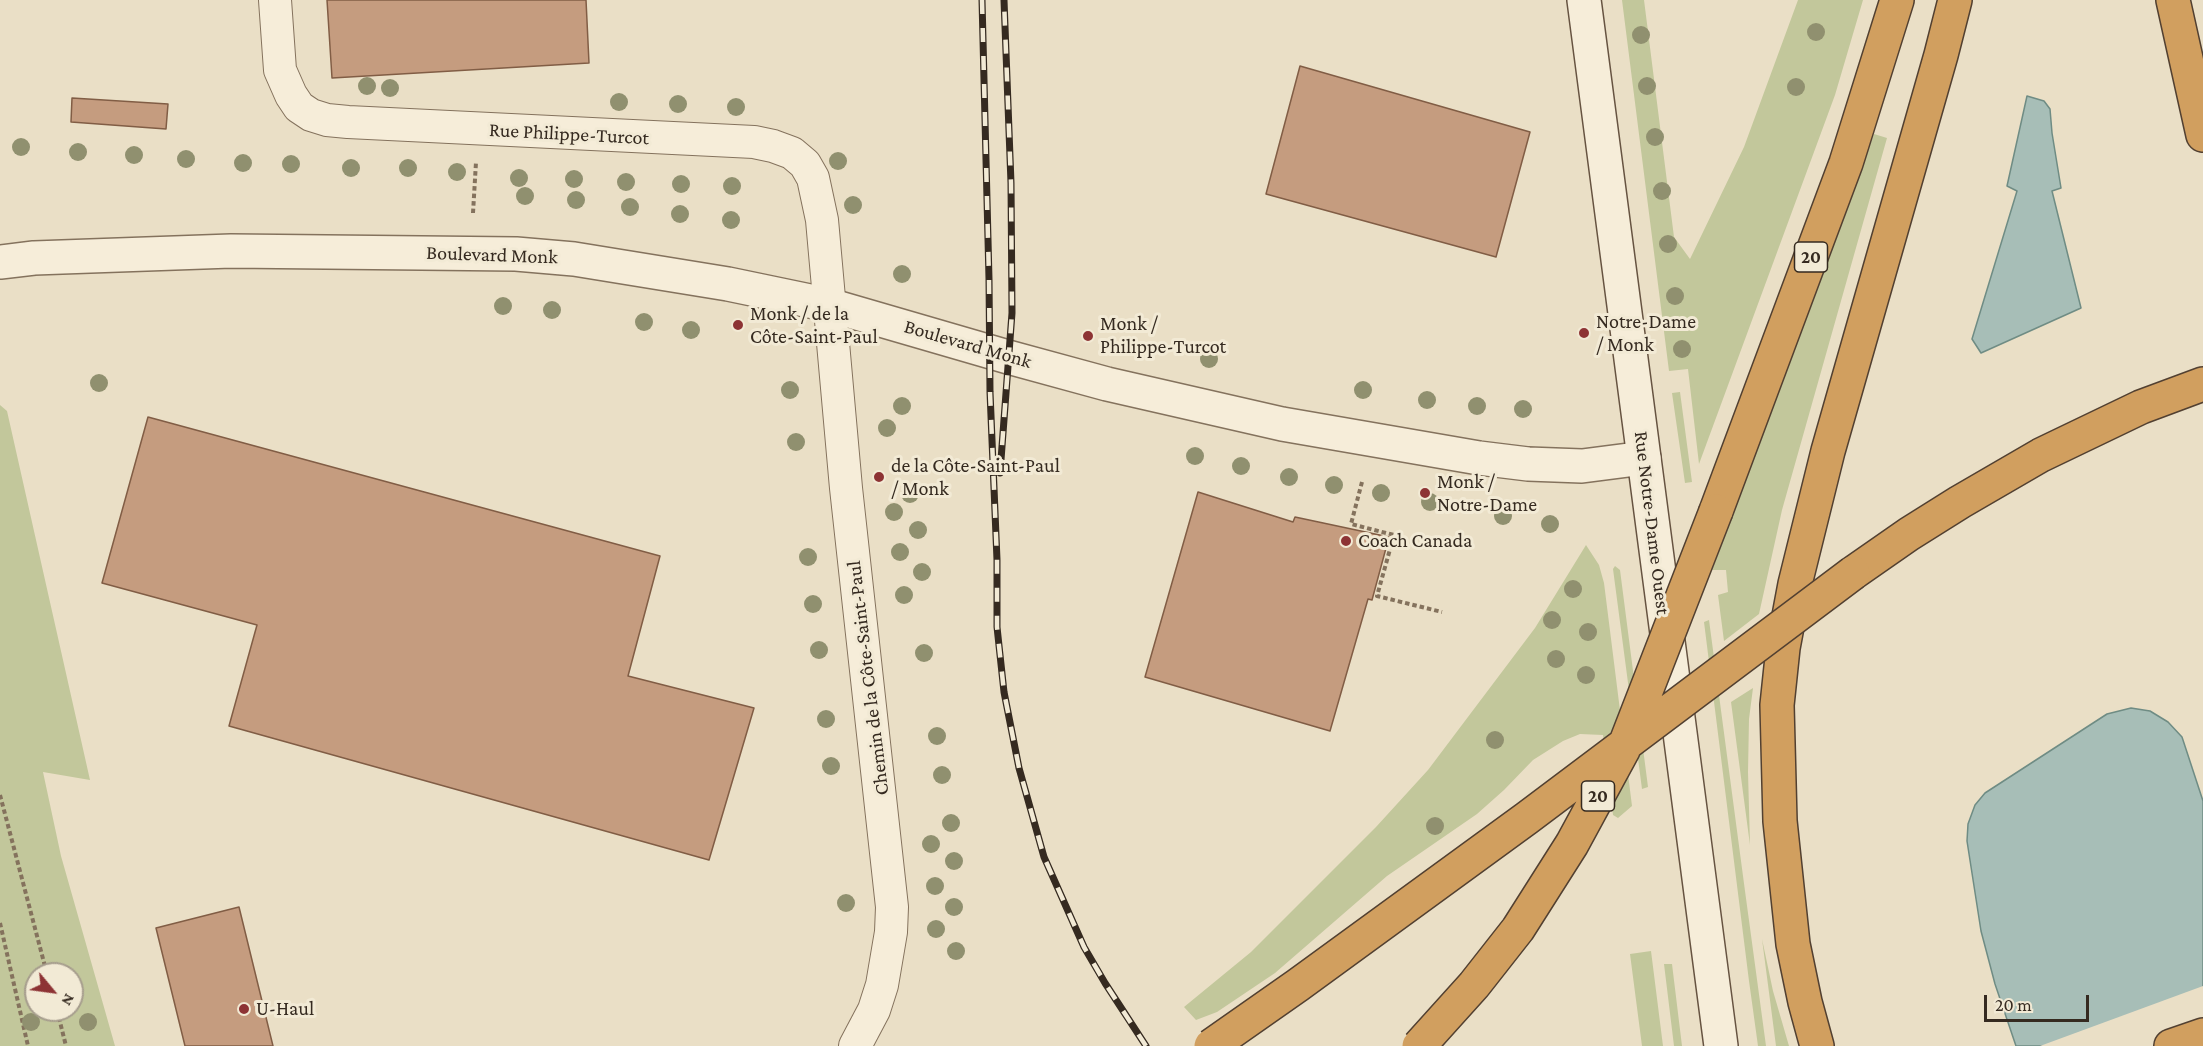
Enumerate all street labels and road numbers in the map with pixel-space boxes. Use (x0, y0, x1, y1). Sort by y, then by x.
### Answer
street label: Rue Philippe-Turcot (488, 118, 650, 150)
street label: Boulevard Monk (426, 241, 558, 269)
road number: 20 (1794, 242, 1828, 272)
street label: Boulevard Monk (901, 314, 1035, 374)
street label: Rue Notre-Dame Ouest (1629, 430, 1675, 616)
street label: Chemin de la Côte-Saint-Paul (842, 559, 894, 797)
road number: 20 (1582, 781, 1614, 811)

